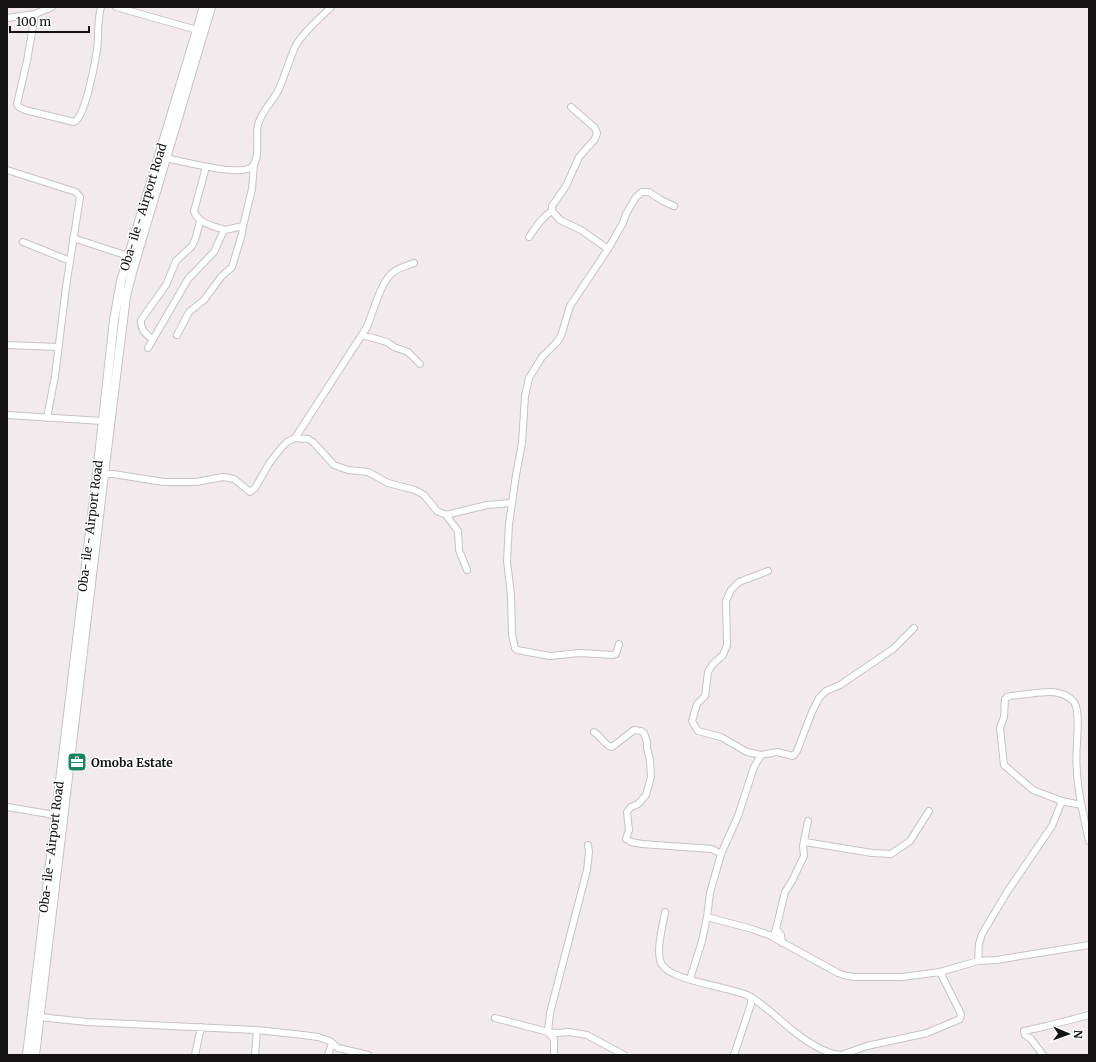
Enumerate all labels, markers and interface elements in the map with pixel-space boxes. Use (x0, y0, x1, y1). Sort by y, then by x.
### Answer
scale bar (10, 8, 89, 34)
text: 100 m (16, 14, 51, 29)
street label: Oba- ile - Airport Road (116, 141, 170, 273)
street label: Oba- ile - Airport Road (74, 459, 106, 593)
office icon: Omoba Estate (66, 751, 88, 773)
place label: Omoba Estate (91, 755, 173, 770)
street label: Oba- ile - Airport Road (35, 780, 67, 914)
north arrow (1048, 1014, 1088, 1054)
text: N (1071, 1030, 1085, 1039)

